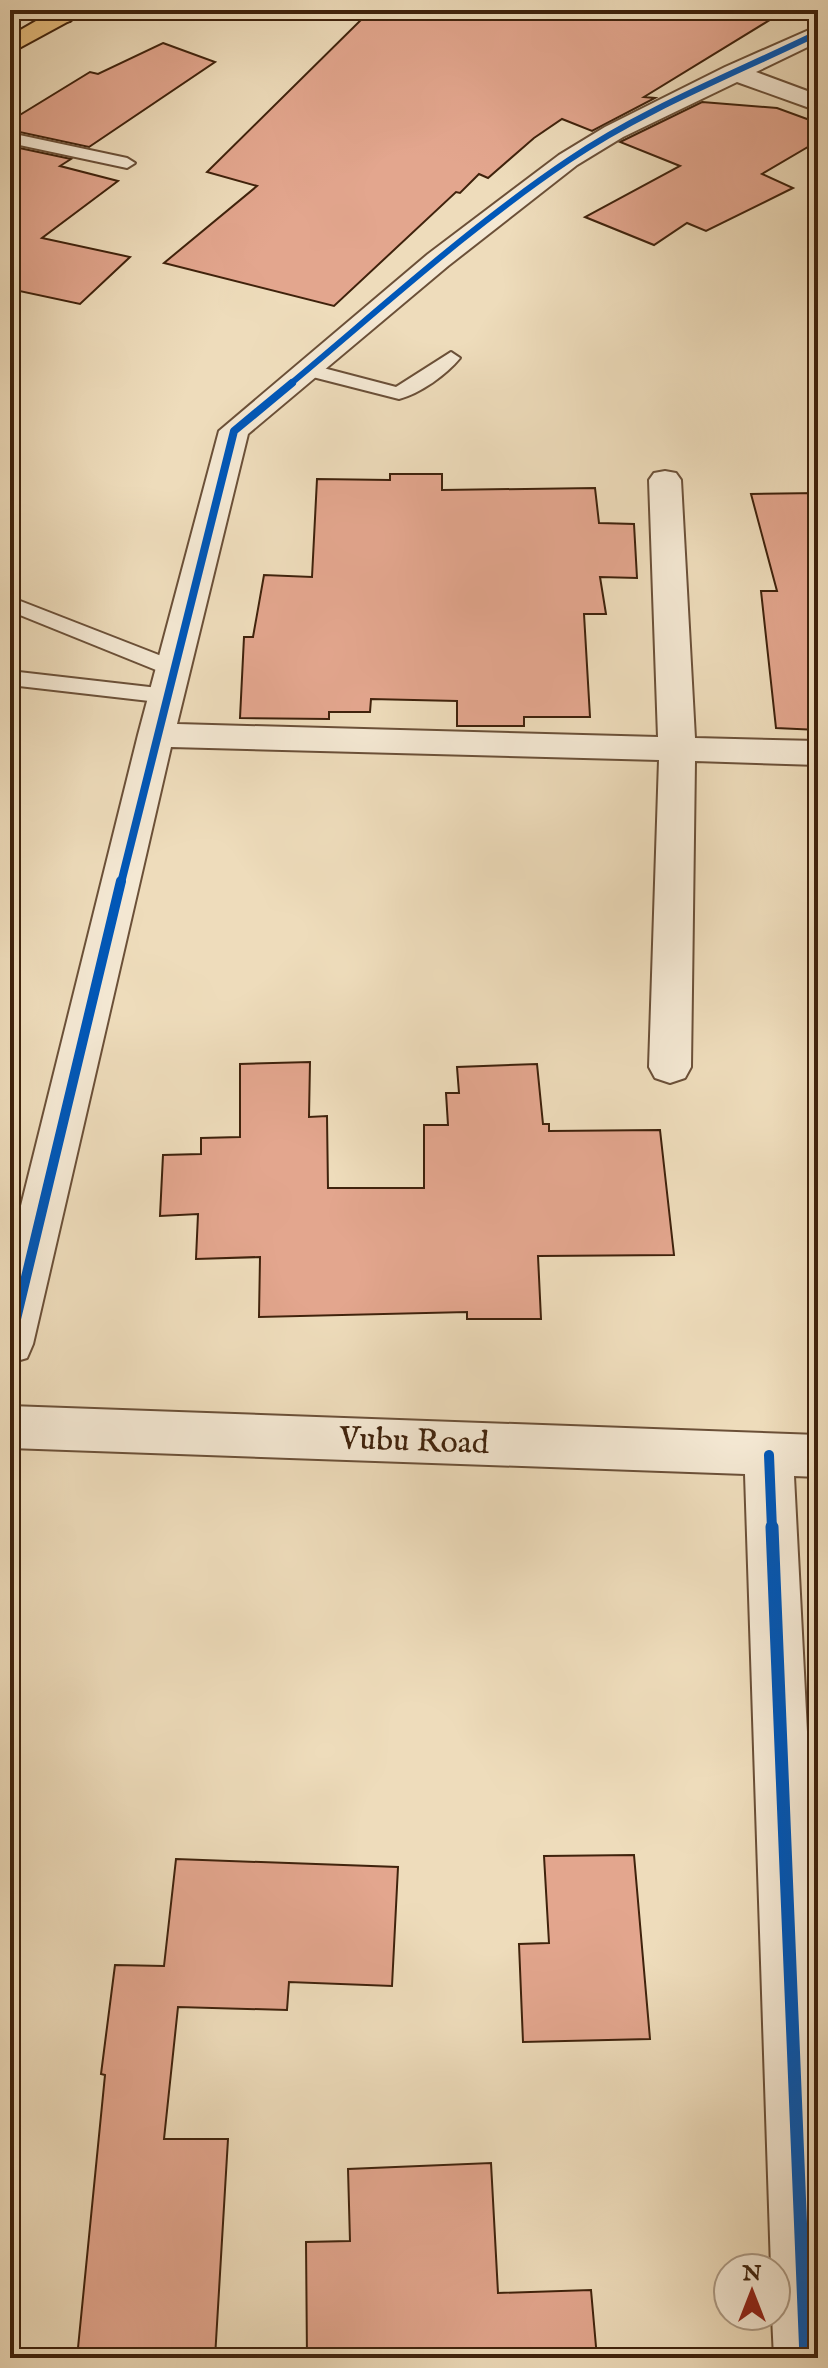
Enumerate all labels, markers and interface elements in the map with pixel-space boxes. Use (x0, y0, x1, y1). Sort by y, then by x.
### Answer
street label: Vubu Road (338, 1419, 490, 1465)
north arrow (712, 2252, 792, 2332)
text: N (741, 2260, 762, 2288)

